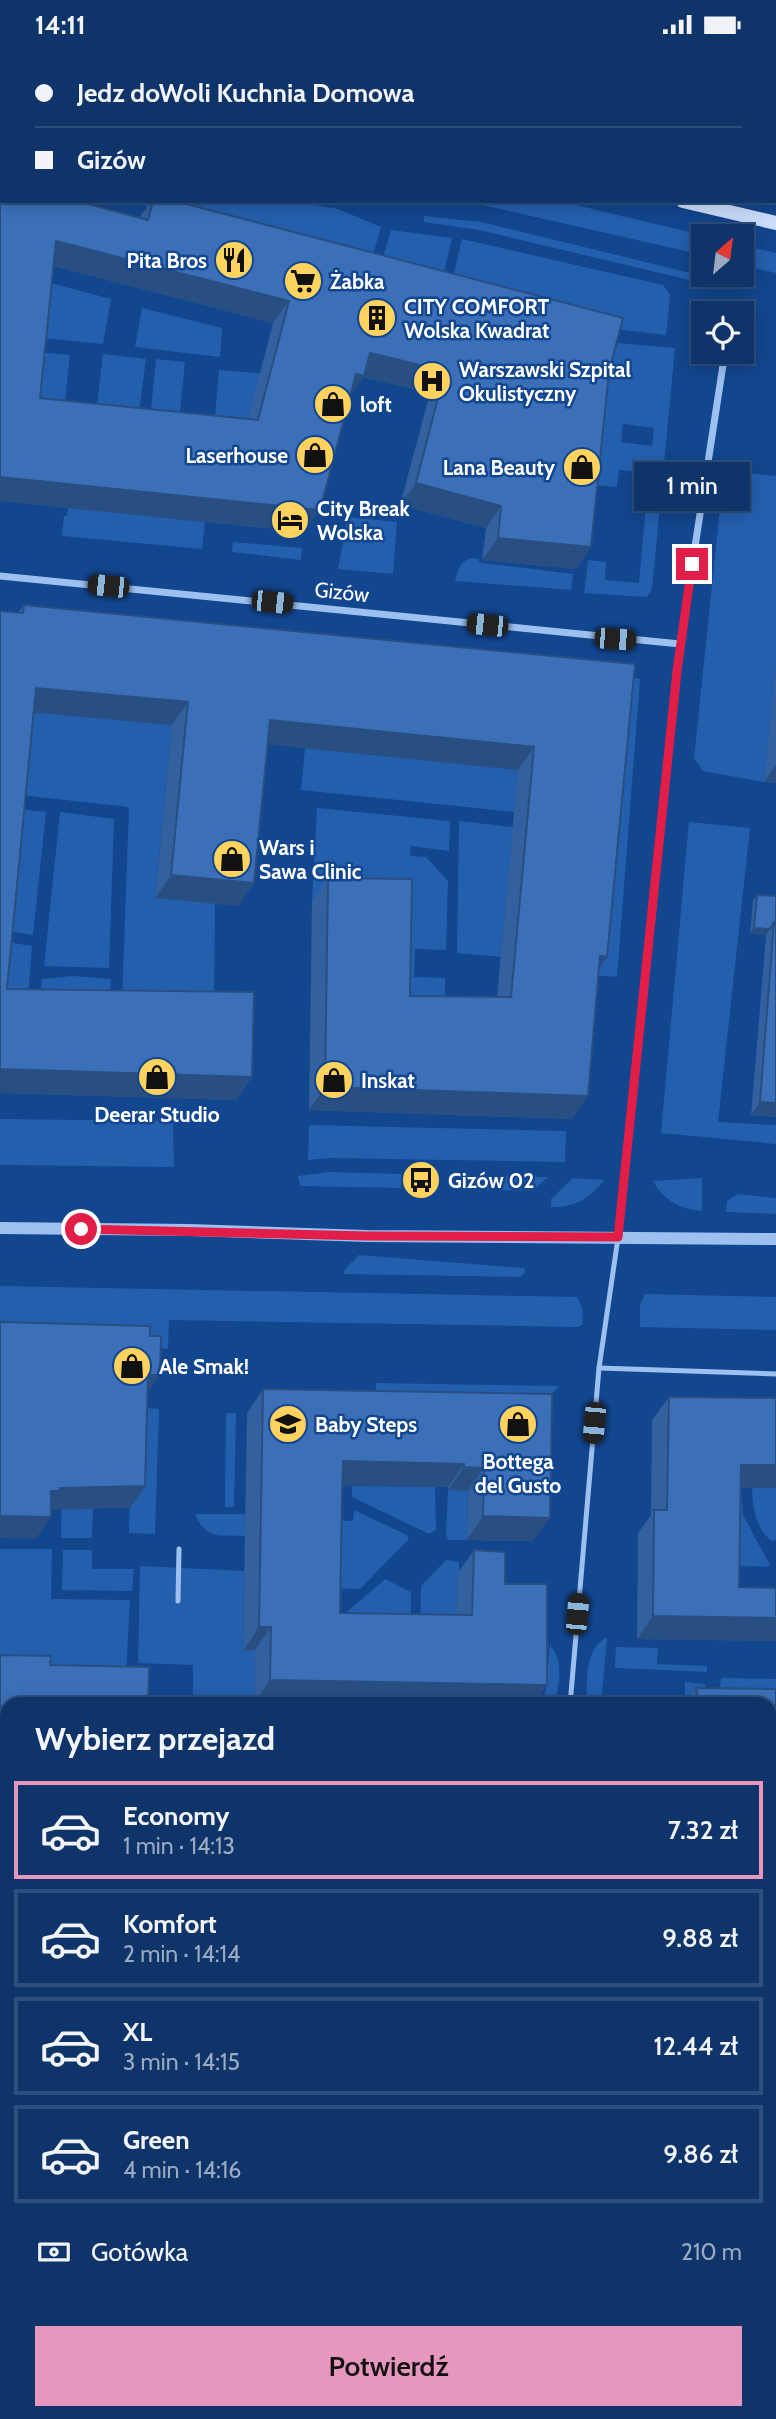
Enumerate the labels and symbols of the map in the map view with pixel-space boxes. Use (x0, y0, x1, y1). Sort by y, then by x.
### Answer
north arrow (691, 224, 754, 287)
restaurant icon: Pita Bros (213, 239, 255, 281)
place label: Pita Bros (127, 248, 207, 273)
supermarket icon: Żabka (282, 260, 324, 302)
place label: Żabka (330, 269, 385, 294)
place label: CITY COMFORT Wolska Kwadrat (404, 294, 549, 343)
building icon: CITY COMFORT Wolska Kwadrat (356, 297, 398, 339)
place label: Warszawski Szpital Okulistyczny (459, 357, 632, 406)
hospital icon: Warszawski Szpital Okulistyczny (411, 360, 453, 402)
shop icon: loft (312, 383, 354, 425)
place label: loft (360, 392, 392, 417)
shop icon: Laserhouse (294, 434, 336, 476)
place label: Laserhouse (186, 443, 288, 468)
shop icon: Lana Beauty (561, 446, 603, 488)
place label: Lana Beauty (443, 455, 556, 480)
callout: 1 min (634, 463, 750, 511)
place label: City Break Wolska (317, 496, 411, 545)
hotel icon: City Break Wolska (269, 499, 311, 541)
route end (676, 548, 708, 580)
car (87, 573, 130, 599)
street label: Gizów (313, 577, 371, 607)
car (251, 589, 294, 615)
car (466, 612, 509, 638)
car (594, 627, 637, 651)
place label: Wars i Sawa Clinic (259, 835, 362, 884)
shop icon: Wars i Sawa Clinic (211, 838, 253, 880)
shop icon: Deerar Studio (136, 1056, 178, 1098)
shop icon: Inskat (313, 1059, 355, 1101)
place label: Inskat (361, 1068, 415, 1093)
place label: Deerar Studio (94, 1102, 220, 1127)
bus stop icon: Gizów 02 (400, 1159, 442, 1201)
place label: Gizów 02 (448, 1168, 534, 1193)
route start (65, 1213, 97, 1245)
shop icon: Ale Smak! (111, 1345, 153, 1387)
place label: Ale Smak! (159, 1354, 249, 1379)
car (582, 1401, 607, 1445)
school or university icon: Baby Steps (267, 1403, 309, 1445)
shop icon: Bottega del Gusto (497, 1403, 539, 1445)
place label: Baby Steps (315, 1412, 417, 1437)
place label: Bottega del Gusto (475, 1449, 561, 1498)
car (565, 1592, 590, 1636)

